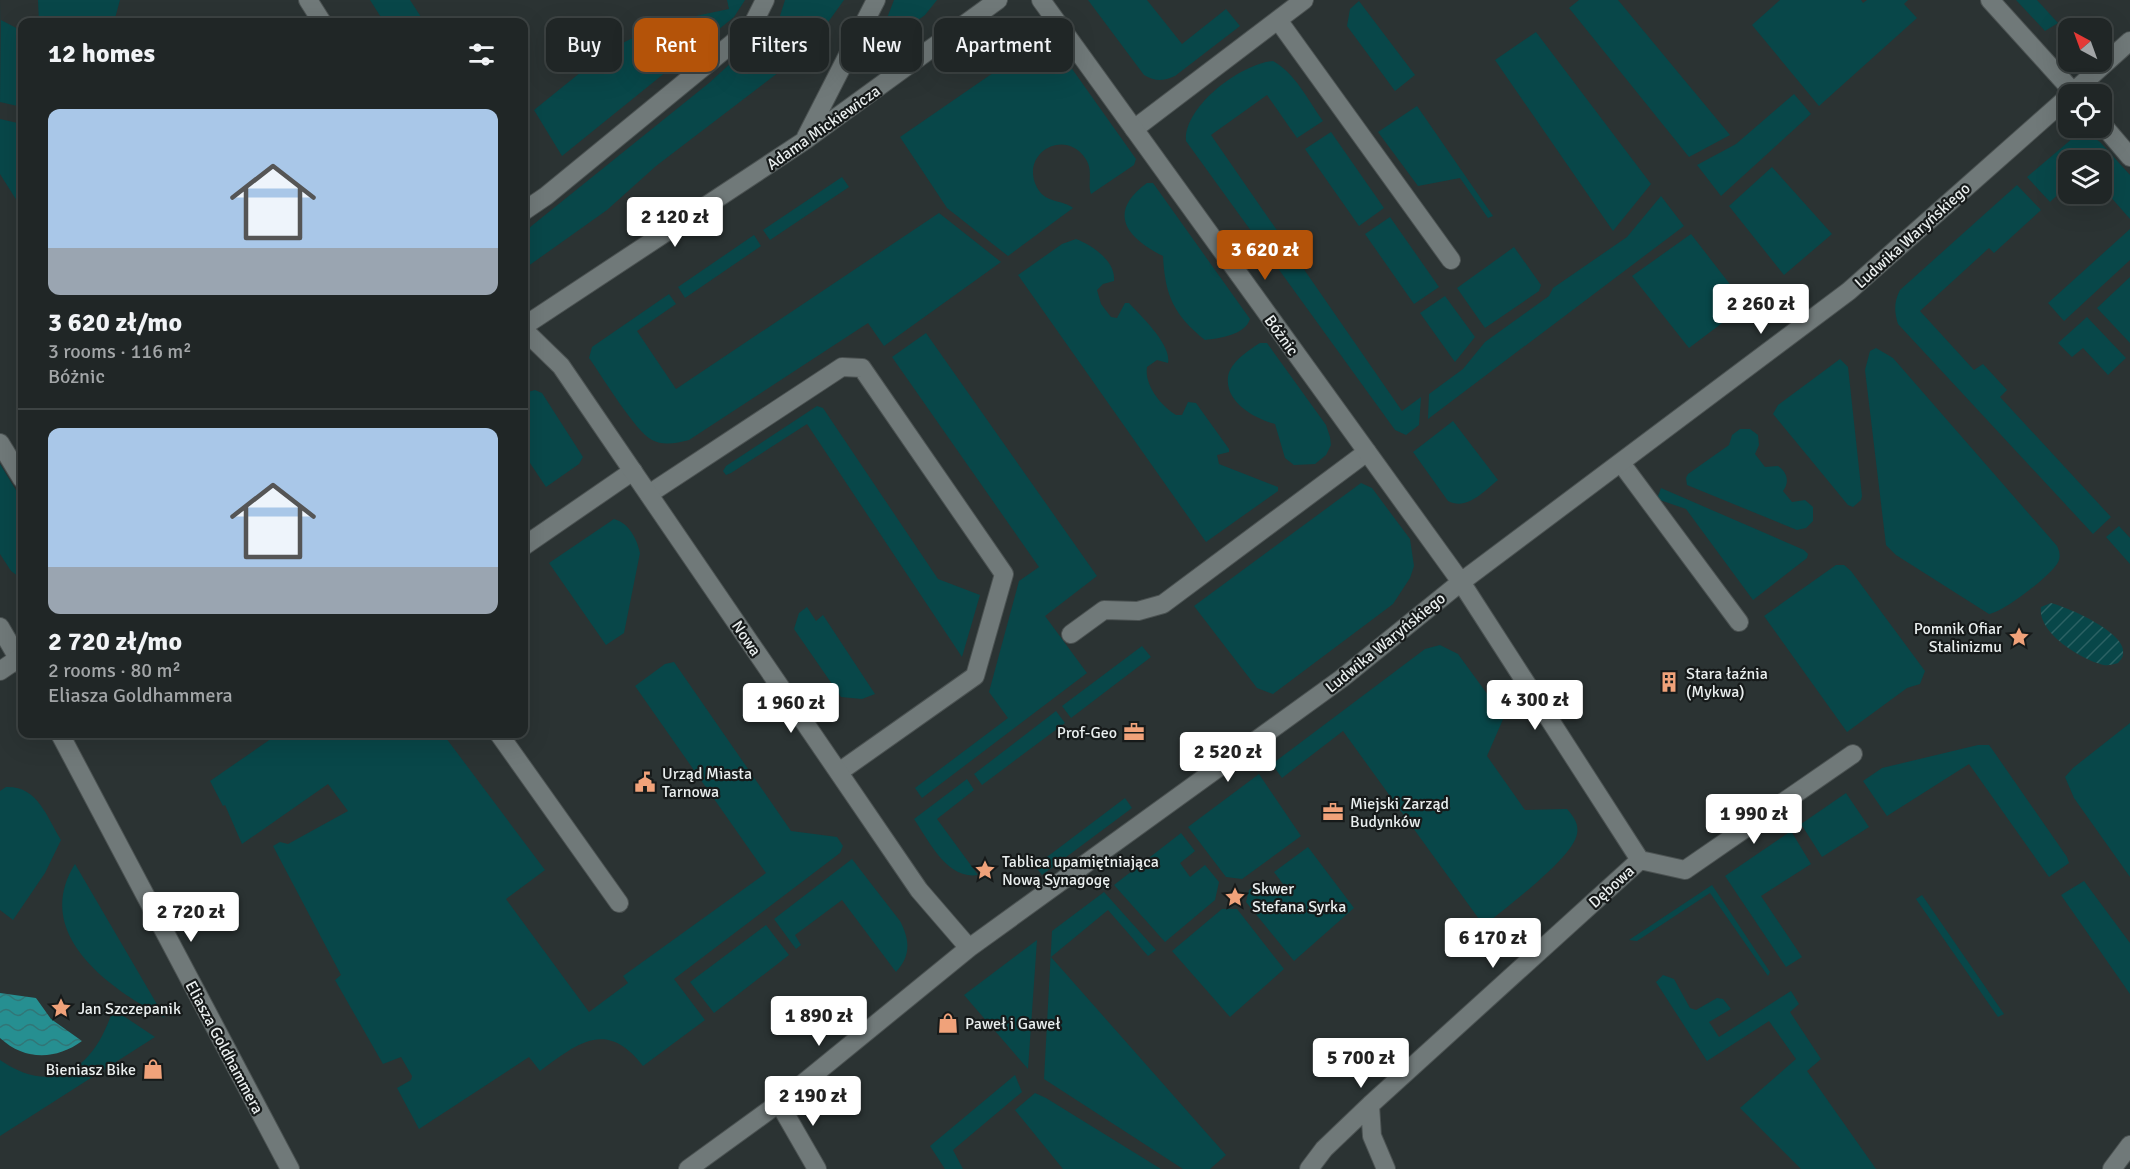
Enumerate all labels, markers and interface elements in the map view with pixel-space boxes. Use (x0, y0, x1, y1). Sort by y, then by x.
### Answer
chip: Buy (546, 18, 622, 72)
chip: Rent (634, 18, 718, 72)
chip: Filters (730, 18, 829, 72)
chip: New (841, 18, 922, 72)
chip: Apartment (934, 18, 1073, 72)
north arrow (2058, 18, 2112, 72)
map controls (2058, 18, 2112, 204)
text: 12 homes (48, 38, 155, 70)
icon: filters (465, 38, 498, 71)
street label: Adama Mickiewicza (763, 81, 884, 175)
button: locate (2058, 84, 2112, 138)
icon: home (219, 148, 327, 256)
button: layers (2058, 150, 2112, 204)
street label: Ludwika Waryńskiego (1851, 179, 1975, 293)
pin: 2 120 zł (613, 197, 737, 248)
text: 2 120 zł (641, 204, 709, 229)
pin: 3 620 zł (1203, 230, 1327, 281)
text: 3 620 zł (1231, 237, 1299, 262)
pin: 2 260 zł (1699, 284, 1823, 335)
text: 2 260 zł (1727, 291, 1795, 316)
text: 3 620 zł/mo (48, 307, 182, 339)
street label: Bóżnic (1260, 311, 1303, 360)
text: 3 rooms · 116 m² (48, 339, 192, 364)
text: Bóżnic (48, 364, 105, 389)
icon: home (219, 467, 327, 575)
street label: Ludwika Waryńskiego (1322, 588, 1450, 697)
street label: Nowa (727, 617, 765, 660)
place label: Pomnik Ofiar Stalinizmu (1914, 619, 2002, 657)
place icon: Pomnik Ofiar Stalinizmu (2007, 625, 2031, 649)
text: 2 720 zł/mo (48, 626, 182, 658)
text: 2 rooms · 80 m² (48, 658, 181, 683)
place label: Stara łaźnia (Mykwa) (1686, 664, 1768, 702)
building icon: Stara łaźnia (Mykwa) (1657, 670, 1681, 694)
pin: 4 300 zł (1473, 680, 1597, 731)
text: Eliasza Goldhammera (48, 683, 233, 708)
pin: 1 960 zł (729, 683, 853, 734)
text: 4 300 zł (1501, 687, 1569, 712)
text: 1 960 zł (757, 690, 825, 715)
office icon: Prof-Geo (1122, 720, 1146, 744)
place label: Prof-Geo (1057, 723, 1117, 743)
pin: 2 520 zł (1166, 732, 1290, 783)
text: 2 520 zł (1194, 739, 1262, 764)
place label: Urząd Miasta Tarnowa (662, 764, 752, 802)
public building icon: Urząd Miasta Tarnowa (633, 770, 657, 794)
place label: Miejski Zarząd Budynków (1350, 794, 1449, 832)
pin: 1 990 zł (1692, 794, 1816, 845)
office icon: Miejski Zarząd Budynków (1321, 800, 1345, 824)
text: 1 990 zł (1720, 801, 1788, 826)
place label: Tablica upamiętniająca Nową Synagogę (1002, 852, 1159, 890)
place icon: Tablica upamiętniająca Nową Synagogę (973, 858, 997, 882)
street label: Dębowa (1585, 861, 1639, 912)
place label: Skwer Stefana Syrka (1252, 879, 1346, 917)
place icon: Skwer Stefana Syrka (1223, 885, 1247, 909)
pin: 2 720 zł (129, 892, 253, 943)
text: 2 720 zł (157, 899, 225, 924)
pin: 6 170 zł (1431, 918, 1555, 969)
text: 6 170 zł (1459, 925, 1527, 950)
street label: Eliasza Goldhammera (181, 978, 268, 1117)
place icon: Jan Szczepanik (49, 996, 73, 1020)
pin: 1 890 zł (757, 996, 881, 1047)
place label: Jan Szczepanik (78, 999, 181, 1019)
text: 1 890 zł (785, 1003, 853, 1028)
shop icon: Paweł i Gaweł (936, 1011, 960, 1035)
place label: Paweł i Gaweł (965, 1014, 1061, 1034)
pin: 5 700 zł (1299, 1038, 1423, 1089)
text: 5 700 zł (1327, 1045, 1395, 1070)
shop icon: Bieniasz Bike (141, 1057, 165, 1081)
place label: Bieniasz Bike (45, 1060, 136, 1080)
pin: 2 190 zł (751, 1076, 875, 1127)
text: 2 190 zł (779, 1083, 847, 1108)

